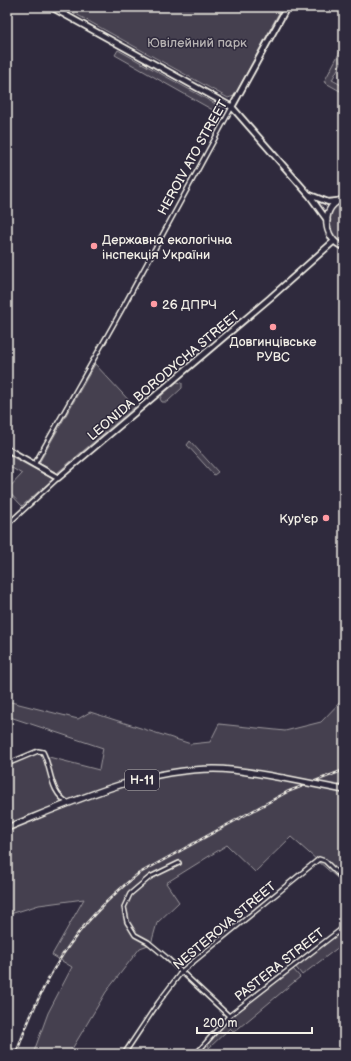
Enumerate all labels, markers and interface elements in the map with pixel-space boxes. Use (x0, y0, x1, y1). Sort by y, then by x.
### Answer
park label: Ювілейний парк (147, 35, 247, 51)
street label: HEROIV ATO STREET (155, 97, 231, 218)
place label: Державна екологічна інспекція України (102, 232, 233, 263)
marker: Державна екологічна інспекція України (89, 241, 99, 251)
place label: 26 ДПРЧ (162, 297, 217, 313)
marker: 26 ДПРЧ (149, 299, 159, 309)
street label: LEONIDA BORODYCHA STREET (84, 307, 243, 444)
marker: Довгинцівське РУВС (268, 322, 278, 332)
place label: Довгинцівське РУВС (229, 334, 317, 365)
place label: Кур'єр (279, 511, 319, 527)
marker: Кур'єр (321, 513, 331, 523)
road number: Н-11 (125, 770, 159, 790)
street label: NESTEROVA STREET (170, 878, 279, 973)
street label: PASTERA STREET (232, 925, 328, 1005)
scale bar (197, 1009, 312, 1035)
text: 200 m (203, 1016, 237, 1031)

